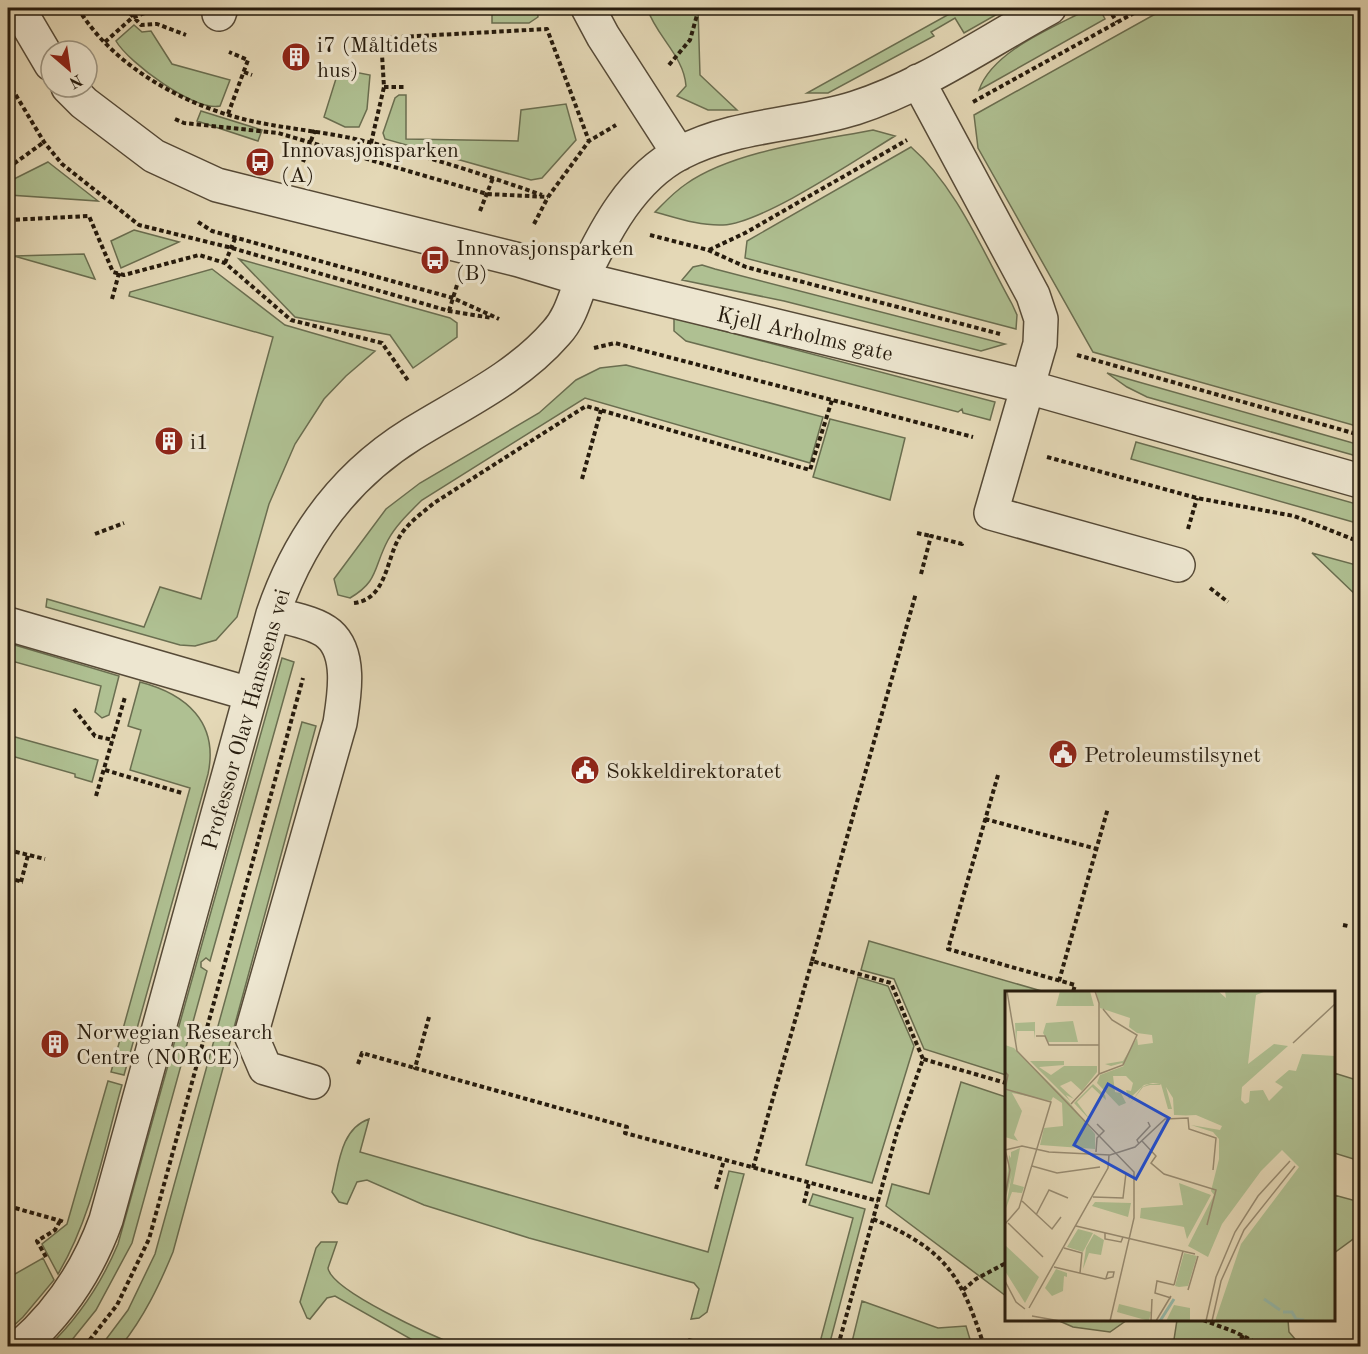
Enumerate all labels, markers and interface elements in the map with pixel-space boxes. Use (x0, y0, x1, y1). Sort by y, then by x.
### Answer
place label: i7 (Måltidets hus) (317, 35, 438, 82)
north arrow (39, 39, 99, 99)
building icon: i7 (Måltidets hus) (280, 41, 312, 73)
text: N (65, 70, 85, 91)
place label: Innovasjonsparken (A) (281, 140, 459, 187)
bus stop icon: Innovasjonsparken (A) (244, 146, 276, 178)
place label: Innovasjonsparken (B) (456, 238, 634, 285)
bus stop icon: Innovasjonsparken (B) (419, 244, 451, 276)
street label: Kjell Arholms gate (714, 304, 895, 366)
building icon: i1 (153, 425, 185, 457)
place label: i1 (190, 432, 209, 454)
street label: Professor Olav Hanssens vei (199, 587, 295, 853)
public building icon: Petroleumstilsynet (1047, 738, 1079, 770)
place label: Petroleumstilsynet (1084, 745, 1261, 767)
public building icon: Sokkeldirektoratet (569, 754, 601, 786)
place label: Sokkeldirektoratet (606, 761, 782, 783)
inset map (1005, 991, 1335, 1321)
place label: Norwegian Research Centre (NORCE) (76, 1022, 273, 1069)
building icon: Norwegian Research Centre (NORCE) (39, 1028, 71, 1060)

